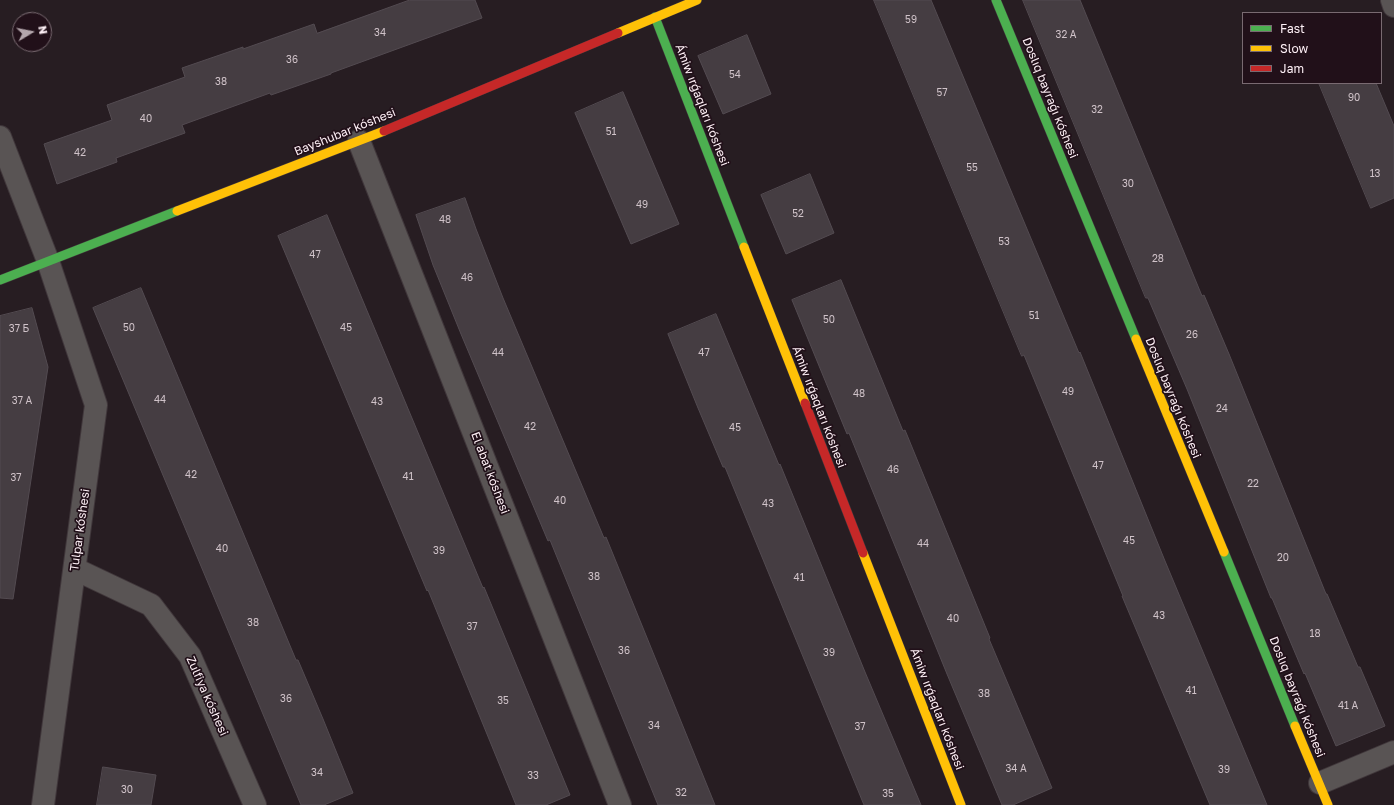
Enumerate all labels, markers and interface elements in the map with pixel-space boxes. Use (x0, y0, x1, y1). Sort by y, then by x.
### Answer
north arrow (12, 12, 52, 52)
legend (1242, 12, 1382, 84)
house number: 59 (905, 14, 917, 26)
text: Fast (1280, 21, 1305, 36)
text: N (36, 25, 50, 35)
house number: 34 (374, 27, 386, 39)
house number: 32 А (1056, 29, 1076, 41)
street label: Doslıq bayraǵı kóshesi (1019, 36, 1081, 160)
text: Slow (1280, 41, 1308, 56)
street label: Ámiw ırǵaqları kóshesi (672, 42, 732, 168)
house number: 36 (286, 54, 298, 66)
text: Jam (1280, 61, 1304, 76)
house number: 54 (729, 69, 741, 81)
house number: 38 (215, 76, 227, 88)
house number: 57 (936, 87, 948, 99)
house number: 90 (1348, 92, 1360, 104)
house number: 32 (1091, 104, 1103, 116)
street label: Bayshubar kóshesi (292, 105, 398, 159)
house number: 40 (140, 113, 152, 125)
house number: 51 (606, 126, 616, 138)
house number: 42 (74, 147, 86, 159)
house number: 55 (966, 162, 978, 174)
house number: 13 (1370, 168, 1380, 180)
house number: 30 (1122, 178, 1134, 190)
house number: 49 (636, 199, 648, 211)
house number: 52 (792, 208, 804, 220)
house number: 48 (439, 214, 451, 226)
house number: 53 (998, 236, 1010, 248)
house number: 47 (309, 249, 321, 261)
house number: 28 (1152, 253, 1164, 265)
house number: 46 (461, 272, 473, 284)
house number: 51 (1029, 310, 1039, 322)
house number: 50 (823, 314, 835, 326)
house number: 50 (123, 322, 135, 334)
house number: 45 (340, 322, 352, 334)
house number: 37 Б (9, 323, 29, 335)
house number: 26 (1186, 329, 1198, 341)
street label: Doslıq bayraǵı kóshesi (1142, 336, 1204, 460)
street label: Ámiw ırǵaqları kóshesi (789, 344, 849, 470)
house number: 44 (492, 347, 504, 359)
house number: 47 (698, 347, 710, 359)
house number: 49 (1062, 386, 1074, 398)
house number: 48 (853, 388, 865, 400)
house number: 44 (154, 394, 166, 406)
house number: 37 А (12, 395, 32, 407)
house number: 43 (371, 396, 383, 408)
house number: 24 (1216, 403, 1228, 415)
house number: 42 (524, 421, 536, 433)
house number: 45 (729, 422, 741, 434)
street label: El abat kóshesi (468, 430, 512, 516)
house number: 47 (1092, 460, 1104, 472)
house number: 46 (887, 464, 899, 476)
house number: 42 (185, 469, 197, 481)
house number: 41 (403, 471, 413, 483)
house number: 37 (10, 472, 22, 484)
house number: 22 (1247, 478, 1259, 490)
street label: Tulpar kóshesi (67, 488, 93, 572)
house number: 40 (554, 495, 566, 507)
house number: 43 (762, 498, 774, 510)
house number: 45 (1123, 535, 1135, 547)
house number: 44 (917, 538, 929, 550)
house number: 40 (216, 543, 228, 555)
house number: 39 (433, 545, 445, 557)
house number: 20 (1277, 552, 1289, 564)
house number: 38 (588, 571, 600, 583)
house number: 41 (794, 572, 804, 584)
house number: 43 (1153, 610, 1165, 622)
house number: 40 (947, 613, 959, 625)
house number: 38 (247, 617, 259, 629)
house number: 37 (466, 621, 478, 633)
house number: 18 (1310, 628, 1320, 640)
street label: Doslıq bayraǵı kóshesi (1266, 635, 1328, 759)
house number: 36 (618, 645, 630, 657)
street label: Ámiw ırǵaqları kóshesi (907, 646, 967, 772)
house number: 39 (823, 647, 835, 659)
street label: Zulfiya kóshesi (183, 654, 231, 738)
house number: 41 (1186, 685, 1196, 697)
house number: 38 (978, 688, 990, 700)
house number: 36 (280, 693, 292, 705)
house number: 35 (497, 695, 509, 707)
house number: 41 А (1338, 700, 1358, 712)
house number: 34 (648, 720, 660, 732)
house number: 37 (854, 721, 866, 733)
house number: 34 А (1005, 763, 1027, 775)
house number: 39 (1218, 764, 1230, 776)
house number: 34 (311, 767, 323, 779)
house number: 33 (527, 770, 539, 782)
house number: 30 (121, 784, 133, 796)
house number: 32 (675, 787, 687, 799)
house number: 35 (882, 788, 894, 800)

